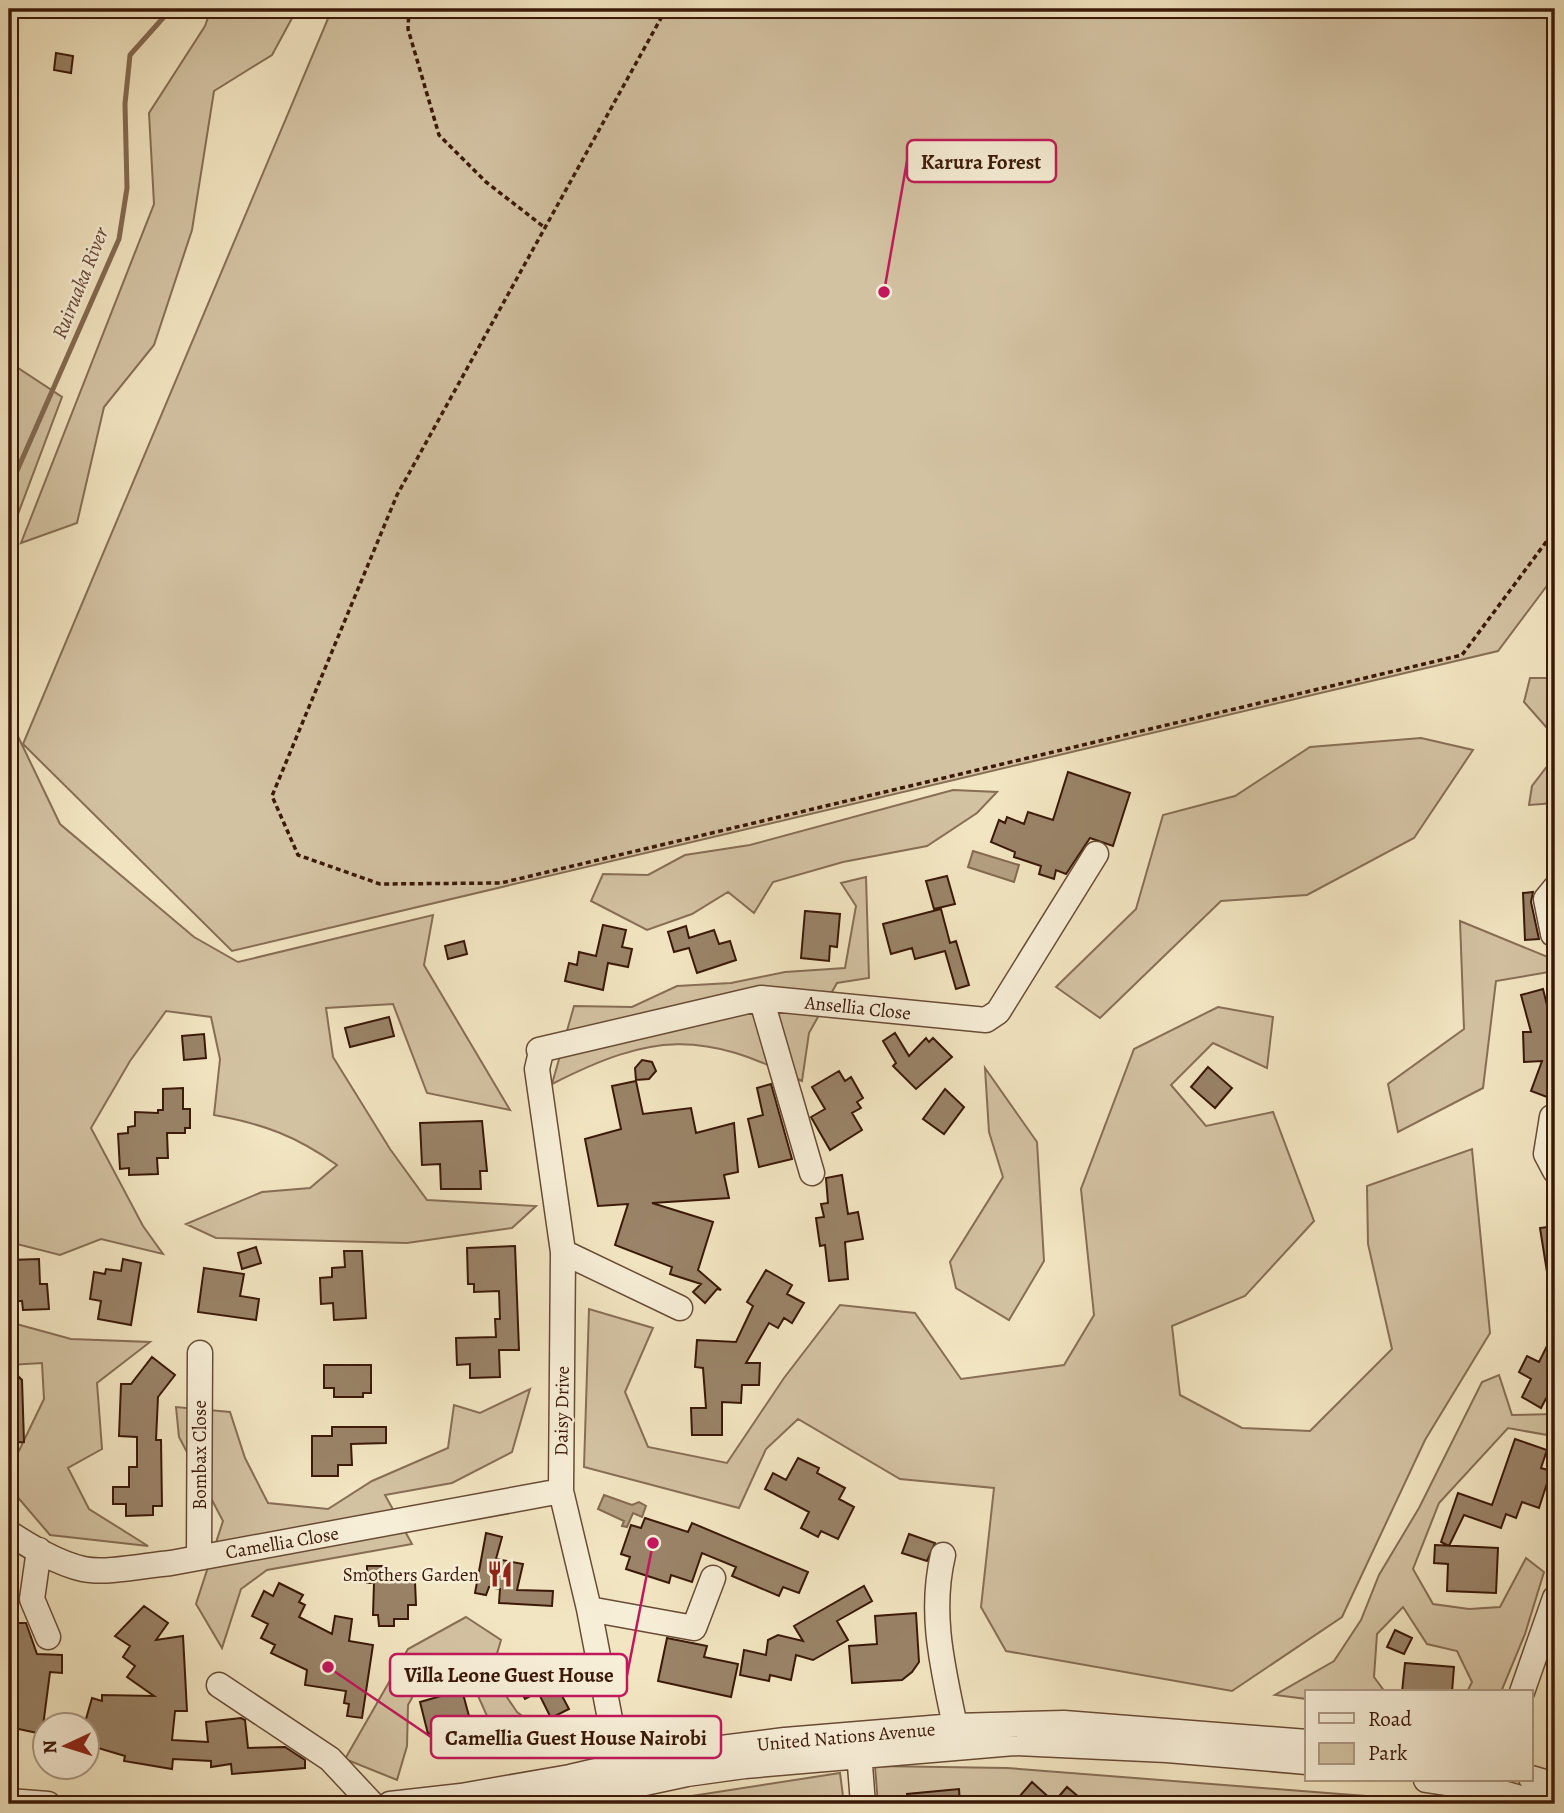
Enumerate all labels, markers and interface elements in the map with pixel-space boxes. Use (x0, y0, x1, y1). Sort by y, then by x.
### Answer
callout: Karura Forest (907, 140, 1056, 182)
text: Karura Forest (921, 148, 1041, 176)
water label: Ruiruaka River (45, 222, 115, 343)
street label: Ansellia Close (802, 989, 912, 1026)
street label: Daisy Drive (548, 1366, 576, 1456)
street label: Bombax Close (187, 1400, 213, 1510)
street label: Camellia Close (224, 1520, 341, 1566)
restaurant icon: Smothers Garden (485, 1559, 515, 1589)
place label: Smothers Garden (343, 1562, 479, 1588)
callout: Villa Leone Guest House (390, 1654, 627, 1696)
text: Villa Leone Guest House (403, 1661, 614, 1689)
legend (1305, 1690, 1532, 1782)
text: Road (1368, 1705, 1412, 1733)
north arrow (32, 1712, 102, 1782)
callout: Camellia Guest House Nairobi (431, 1716, 721, 1758)
street label: United Nations Avenue (756, 1716, 936, 1758)
text: Camellia Guest House Nairobi (445, 1724, 707, 1752)
text: N (37, 1739, 63, 1755)
text: Park (1368, 1739, 1408, 1767)

